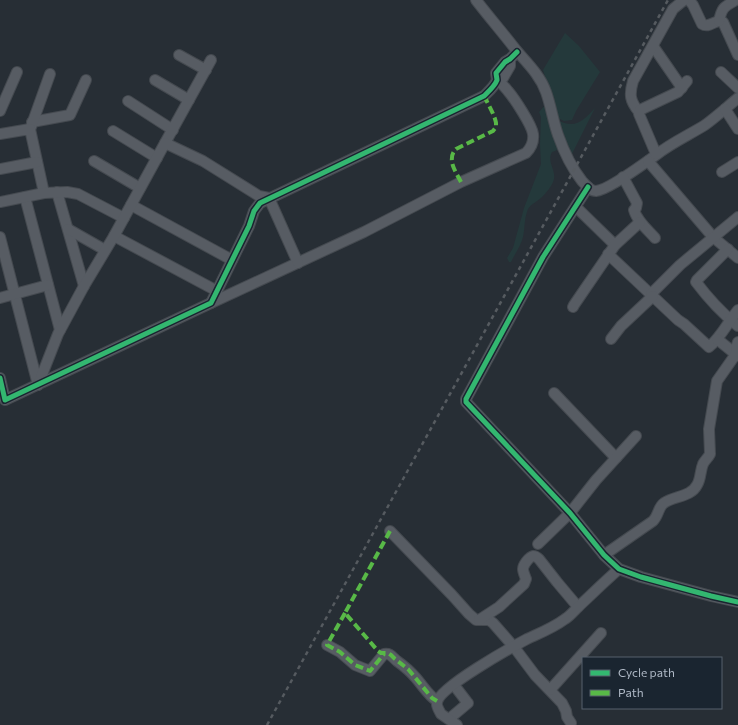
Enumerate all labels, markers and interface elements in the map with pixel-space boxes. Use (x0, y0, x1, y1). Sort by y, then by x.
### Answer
legend (582, 657, 722, 709)
text: Cycle path (618, 665, 675, 679)
text: Path (618, 685, 644, 699)

